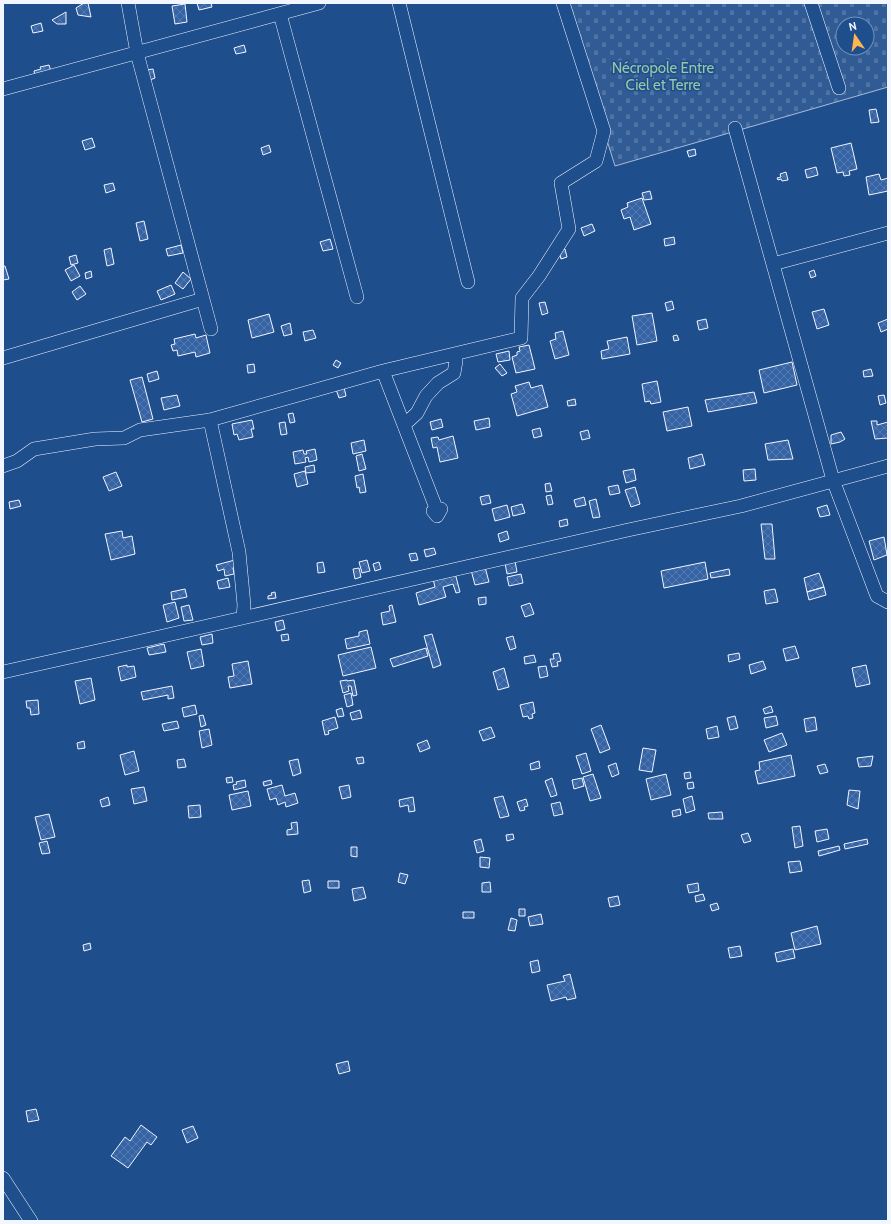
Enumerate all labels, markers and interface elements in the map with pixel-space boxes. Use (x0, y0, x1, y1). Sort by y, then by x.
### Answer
north arrow (835, 16, 875, 56)
text: N (847, 19, 858, 34)
park label: Nécropole Entre Ciel et Terre (612, 59, 715, 94)

